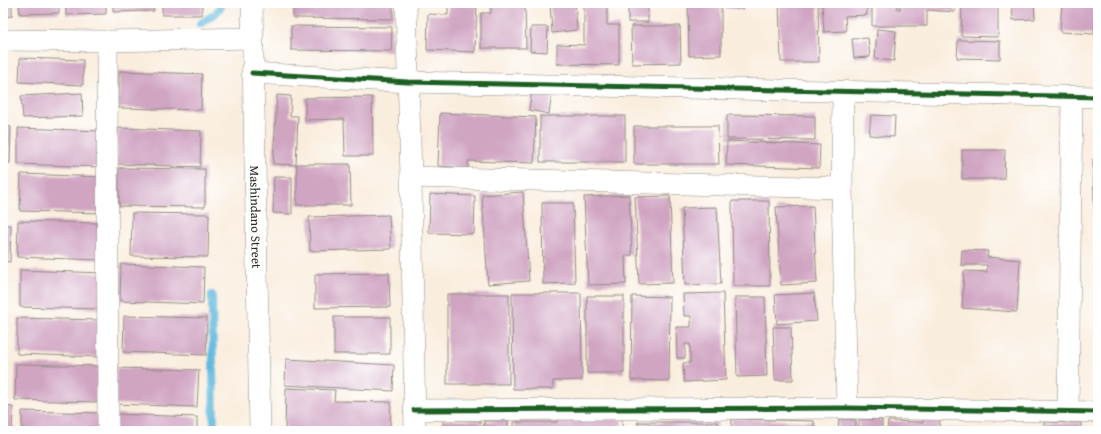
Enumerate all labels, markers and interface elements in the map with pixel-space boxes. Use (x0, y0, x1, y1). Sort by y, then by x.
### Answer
street label: Mashindano Street (246, 165, 266, 269)

